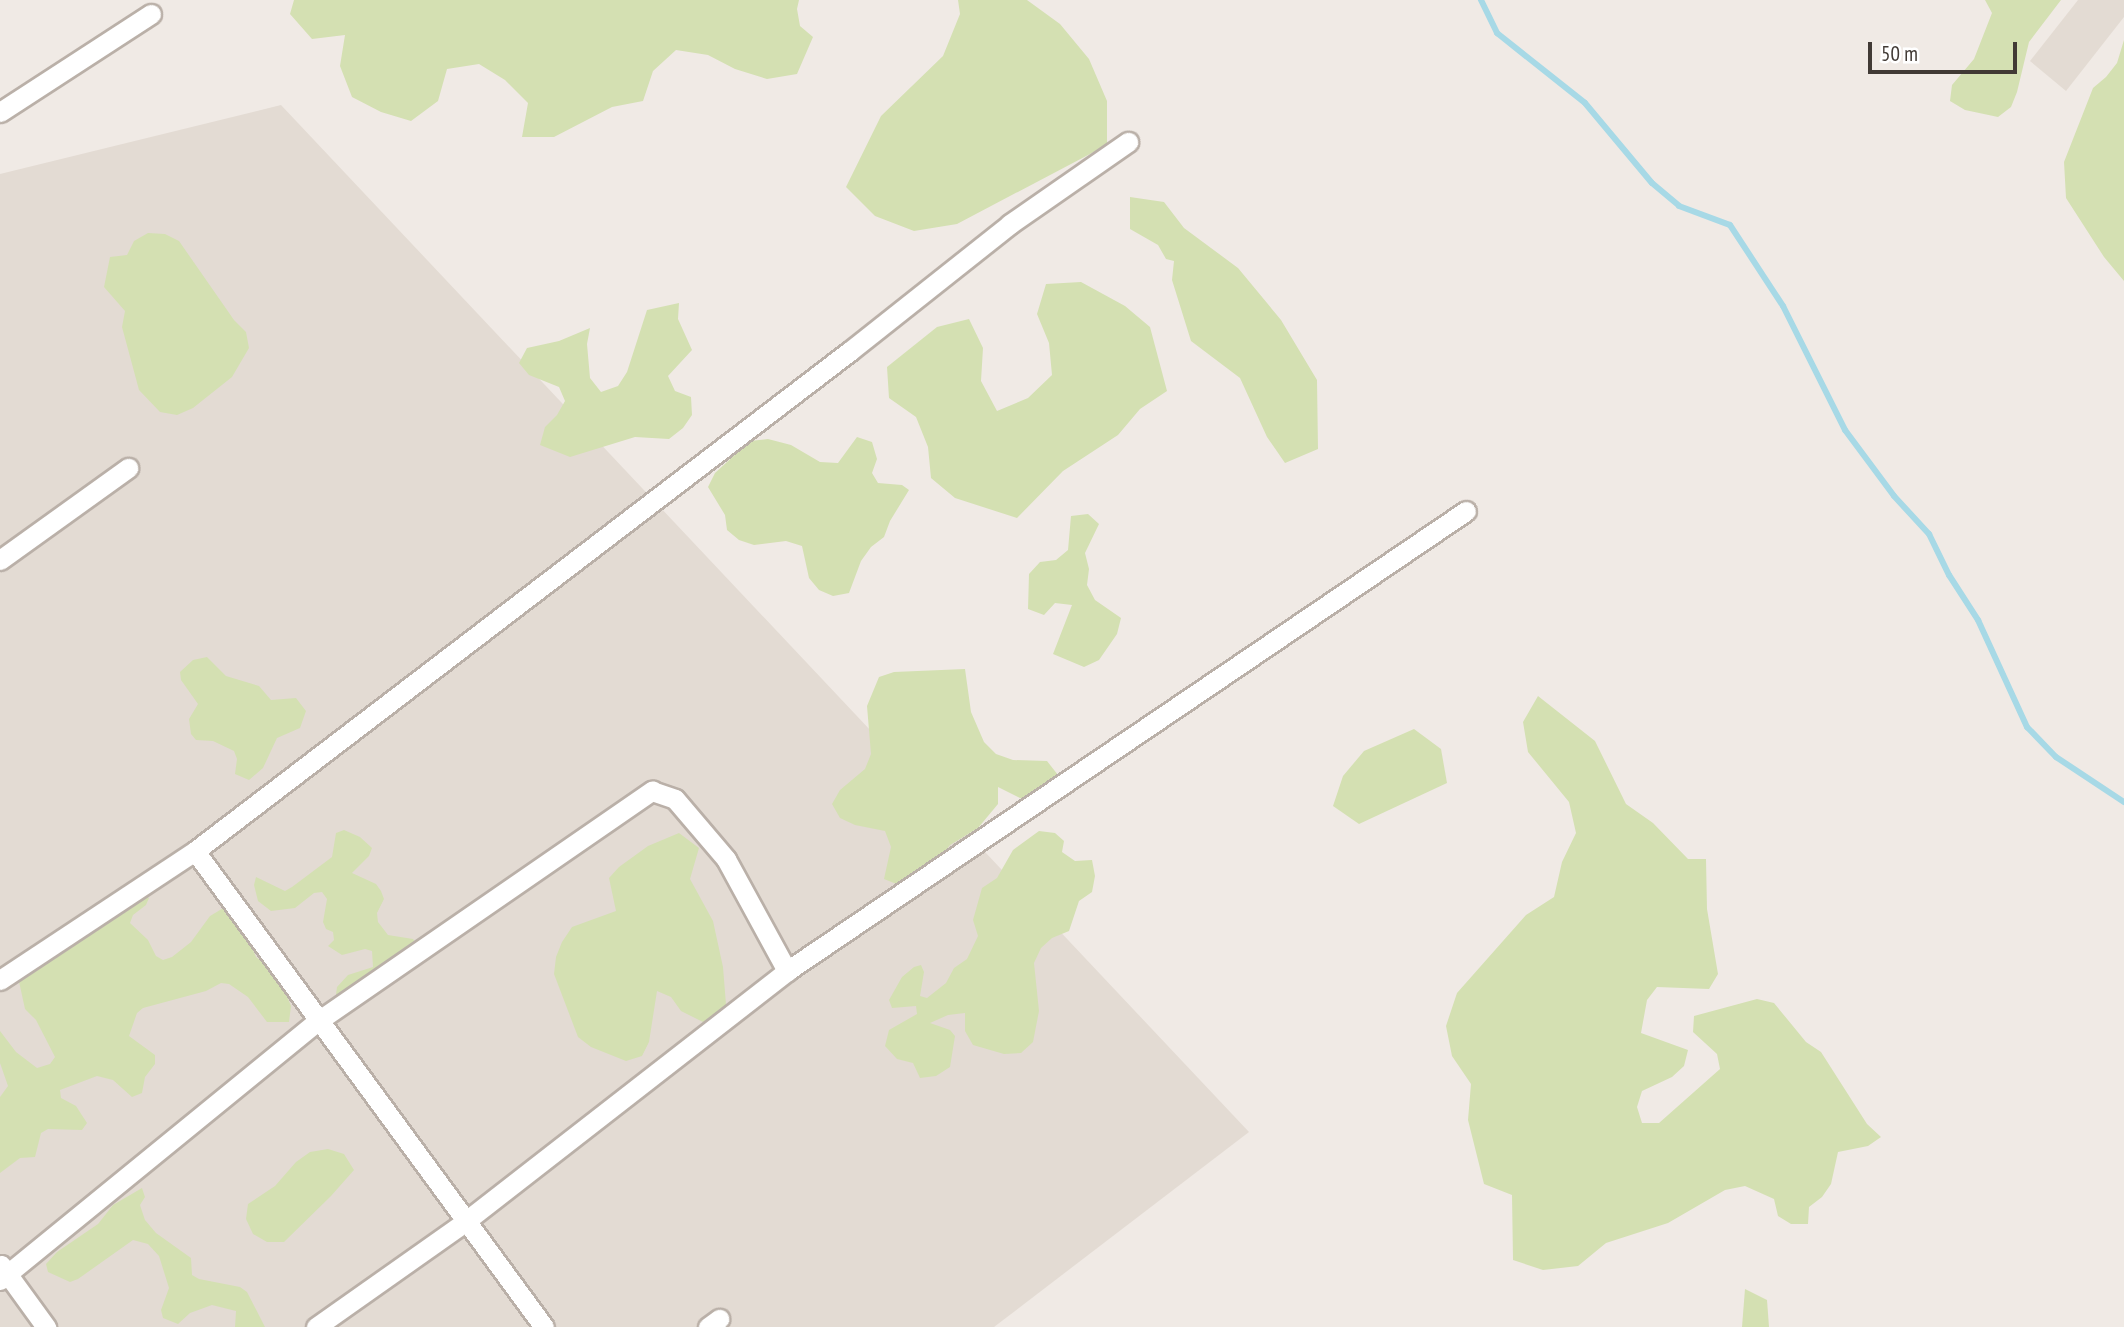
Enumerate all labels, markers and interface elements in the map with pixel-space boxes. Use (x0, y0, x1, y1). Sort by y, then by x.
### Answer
scale bar (1872, 28, 2021, 72)
text: 50 m (1881, 40, 1918, 67)

